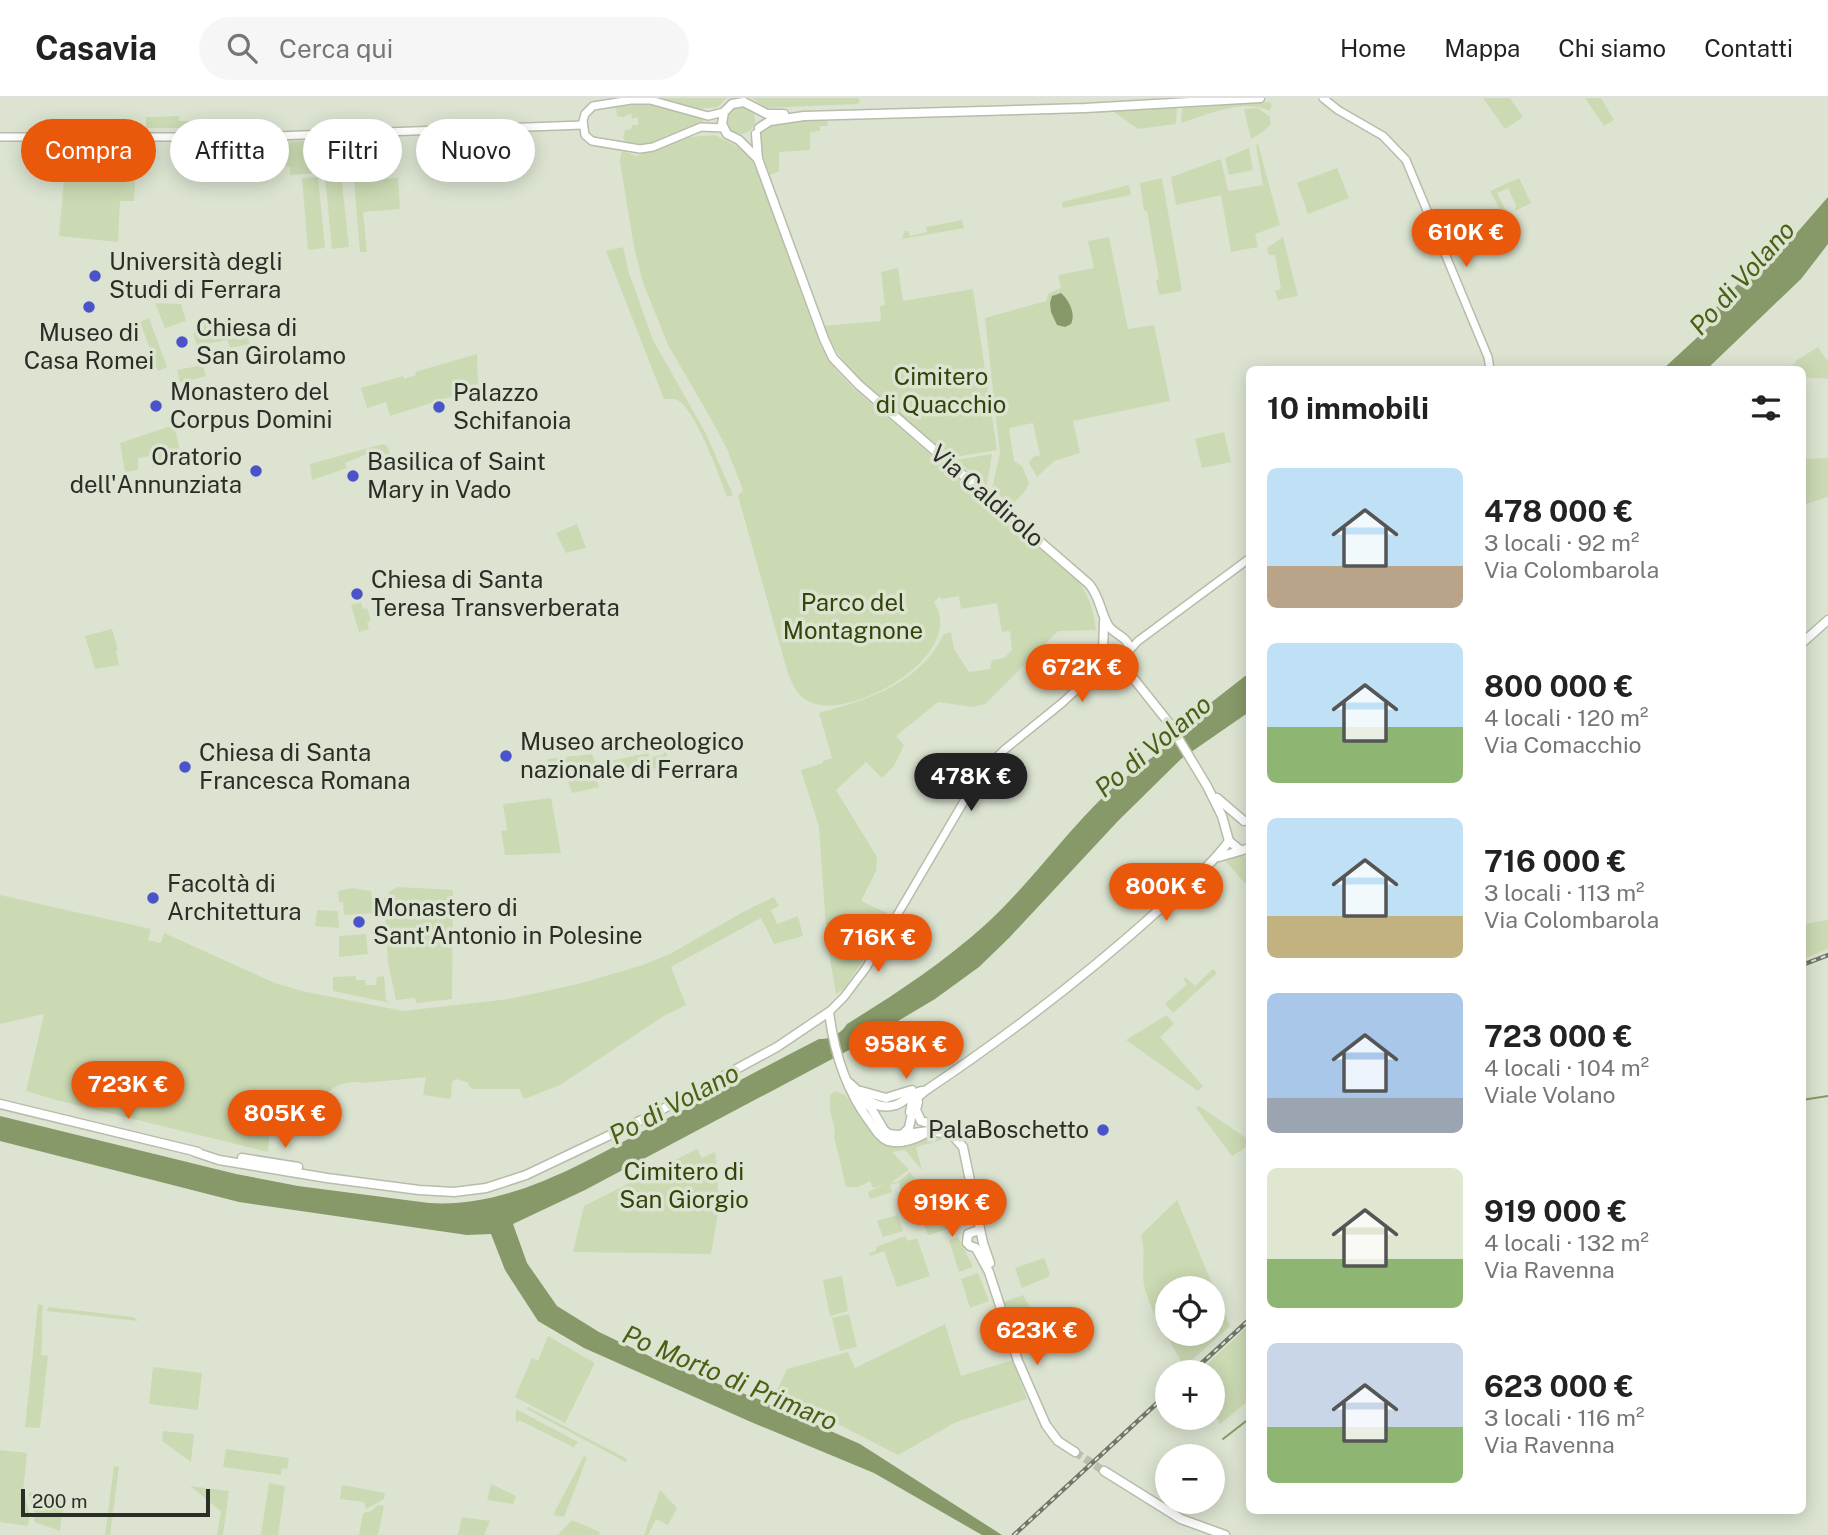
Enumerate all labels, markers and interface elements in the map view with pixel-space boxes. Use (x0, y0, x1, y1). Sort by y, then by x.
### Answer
search box (199, 17, 689, 80)
text: Casavia (35, 29, 157, 67)
icon: search (223, 29, 261, 67)
text: Cerca qui (279, 33, 393, 64)
text: Home (1340, 34, 1406, 62)
text: Mappa (1444, 34, 1520, 62)
text: Chi siamo (1558, 34, 1666, 62)
text: Contatti (1704, 34, 1793, 62)
chip: Compra (21, 119, 156, 182)
chip: Affitta (170, 119, 289, 182)
chip: Filtri (303, 119, 402, 182)
chip: Nuovo (416, 119, 535, 182)
pin: 610K € (1409, 209, 1523, 269)
water label: Po di Volano (1682, 214, 1801, 341)
text: 610K € (1428, 218, 1504, 245)
place label: Università degli Studi di Ferrara (109, 247, 282, 303)
marker: Università degli Studi di Ferrara (87, 268, 103, 284)
marker: Museo di Casa Romei (81, 299, 97, 315)
place label: Chiesa di San Girolamo (196, 313, 346, 369)
place label: Museo di Casa Romei (24, 318, 154, 374)
marker: Chiesa di San Girolamo (174, 334, 190, 350)
park label: Cimitero di Quacchio (876, 362, 1006, 418)
place label: Monastero del Corpus Domini (170, 377, 332, 433)
place label: Palazzo Schifanoia (453, 378, 571, 434)
icon: filters (1747, 389, 1785, 427)
text: 10 immobili (1267, 390, 1429, 426)
marker: Monastero del Corpus Domini (148, 398, 164, 414)
marker: Palazzo Schifanoia (431, 399, 447, 415)
street label: Via Caldirolo (925, 438, 1050, 552)
place label: Oratorio dell'Annunziata (70, 442, 242, 498)
place label: Basilica of Saint Mary in Vado (367, 447, 546, 503)
marker: Oratorio dell'Annunziata (248, 463, 264, 479)
marker: Basilica of Saint Mary in Vado (345, 468, 361, 484)
text: 478 000 € (1484, 493, 1633, 529)
icon: home (1323, 496, 1407, 580)
text: 3 locali · 92 m² (1484, 529, 1639, 556)
text: Via Colombarola (1484, 556, 1659, 583)
place label: Chiesa di Santa Teresa Transverberata (371, 565, 620, 621)
marker: Chiesa di Santa Teresa Transverberata (349, 586, 365, 602)
park label: Parco del Montagnone (783, 588, 923, 644)
pin: 672K € (1025, 644, 1139, 704)
text: 672K € (1042, 653, 1122, 680)
text: 800 000 € (1484, 668, 1634, 704)
icon: home (1323, 671, 1407, 755)
water label: Po di Volano (1088, 688, 1217, 803)
text: 4 locali · 120 m² (1484, 704, 1648, 731)
place label: Museo archeologico nazionale di Ferrara (520, 727, 744, 783)
text: Via Comacchio (1484, 731, 1642, 758)
place label: Chiesa di Santa Francesca Romana (199, 738, 410, 794)
marker: Museo archeologico nazionale di Ferrara (498, 748, 514, 764)
pin: 478K € (914, 754, 1028, 813)
marker: Chiesa di Santa Francesca Romana (177, 759, 193, 775)
text: 478K € (930, 762, 1012, 789)
text: 716 000 € (1484, 843, 1627, 879)
icon: home (1323, 846, 1407, 930)
pin: 800K € (1109, 864, 1223, 923)
place label: Facoltà di Architettura (167, 869, 302, 925)
text: 800K € (1125, 872, 1207, 899)
text: 3 locali · 113 m² (1484, 879, 1645, 906)
marker: Facoltà di Architettura (145, 890, 161, 906)
place label: Monastero di Sant'Antonio in Polesine (373, 893, 643, 949)
text: Via Colombarola (1484, 906, 1659, 933)
marker: Monastero di Sant'Antonio in Polesine (351, 914, 367, 930)
pin: 716K € (821, 914, 935, 974)
text: 716K € (840, 923, 916, 950)
text: 723 000 € (1484, 1018, 1633, 1054)
pin: 958K € (849, 1021, 963, 1081)
icon: home (1323, 1021, 1407, 1105)
text: 958K € (865, 1030, 947, 1057)
text: 4 locali · 104 m² (1484, 1054, 1649, 1081)
water label: Po di Volano (604, 1056, 744, 1151)
pin: 723K € (71, 1062, 185, 1121)
text: 723K € (87, 1070, 169, 1097)
text: Viale Volano (1484, 1081, 1616, 1108)
pin: 805K € (228, 1090, 342, 1150)
text: 805K € (244, 1099, 326, 1126)
place label: PalaBoschetto (928, 1115, 1089, 1143)
marker: PalaBoschetto (1095, 1122, 1111, 1138)
park label: Cimitero di San Giorgio (619, 1157, 749, 1213)
pin: 919K € (895, 1180, 1009, 1239)
text: 919K € (914, 1188, 990, 1215)
text: 919 000 € (1484, 1193, 1627, 1229)
icon: home (1323, 1196, 1407, 1280)
text: 4 locali · 132 m² (1484, 1229, 1649, 1256)
text: Via Ravenna (1484, 1256, 1615, 1283)
map controls (1155, 1276, 1225, 1514)
button: locate (1155, 1276, 1225, 1346)
pin: 623K € (980, 1308, 1094, 1367)
text: 623K € (996, 1316, 1078, 1343)
water label: Po Morto di Primaro (618, 1318, 842, 1437)
button: + (1155, 1360, 1225, 1430)
text: 623 000 € (1484, 1368, 1634, 1404)
icon: home (1323, 1371, 1407, 1455)
text: 3 locali · 116 m² (1484, 1404, 1644, 1431)
text: Via Ravenna (1484, 1431, 1615, 1458)
button: − (1155, 1444, 1225, 1514)
scale bar (21, 1486, 210, 1518)
text: 200 m (32, 1490, 88, 1512)

